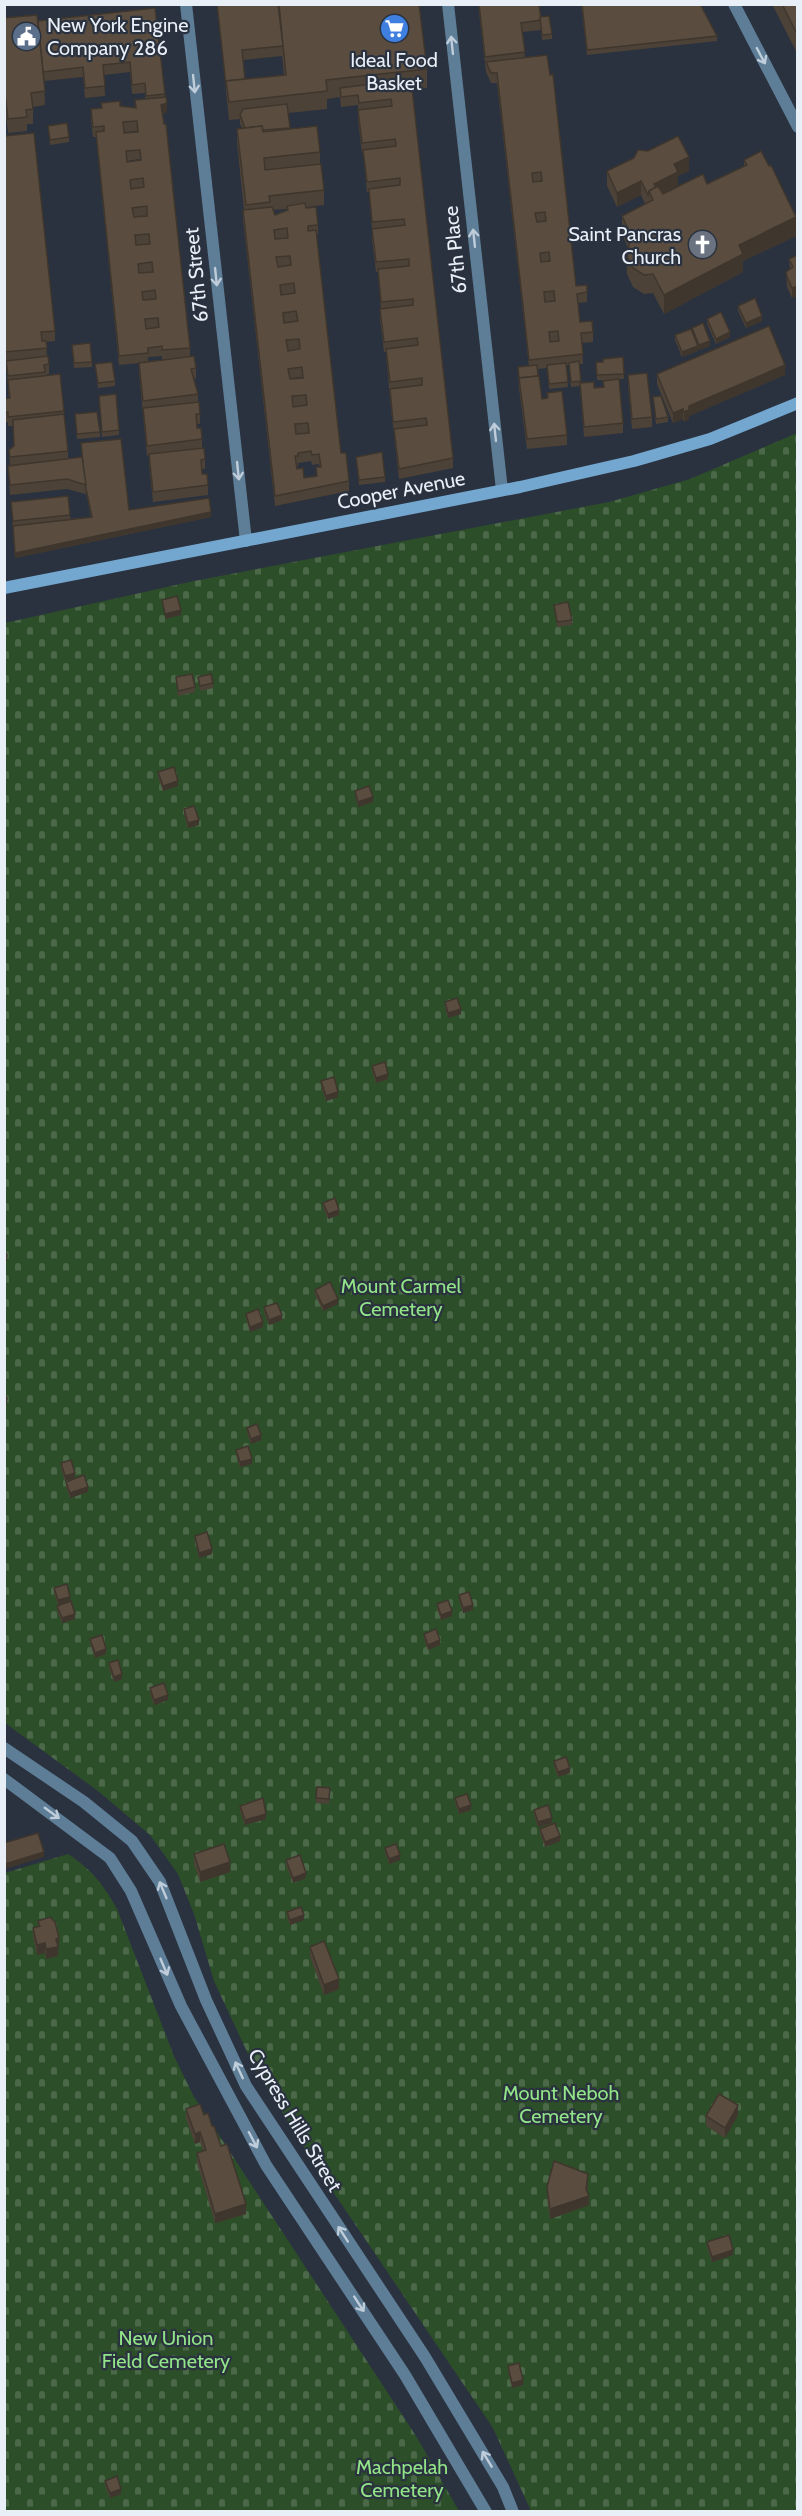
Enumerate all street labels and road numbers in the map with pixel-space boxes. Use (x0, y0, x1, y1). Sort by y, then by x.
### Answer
street label: 67th Place (438, 205, 472, 295)
street label: 67th Street (179, 226, 213, 323)
street label: Cooper Avenue (335, 466, 467, 514)
street label: Cypress Hills Street (243, 2044, 347, 2196)

